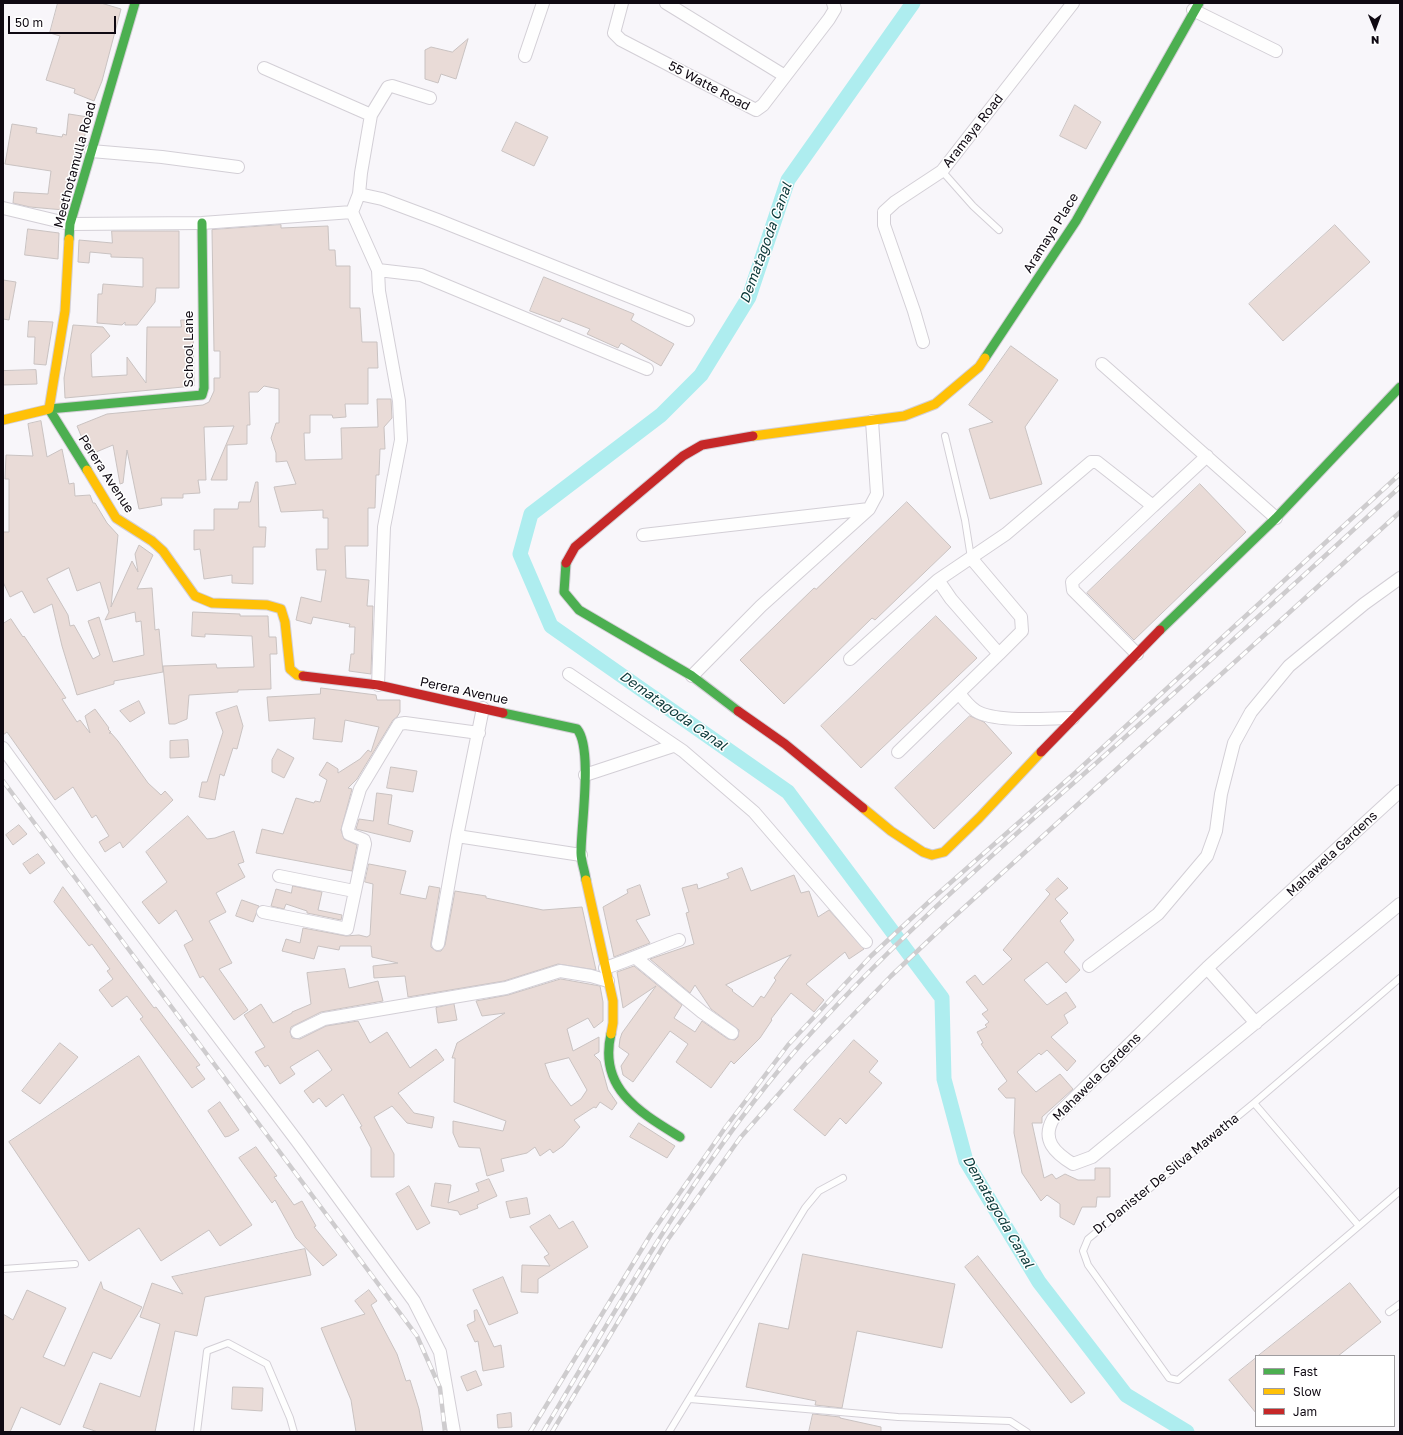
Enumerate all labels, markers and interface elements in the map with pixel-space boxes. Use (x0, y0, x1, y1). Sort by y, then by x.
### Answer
scale bar (10, 8, 118, 34)
north arrow (1355, 8, 1395, 48)
text: 50 m (15, 15, 43, 30)
text: N (1371, 34, 1380, 47)
street label: 55 Watte Road (665, 58, 753, 114)
street label: Aramaya Road (939, 91, 1007, 171)
street label: Meethotamulla Road (51, 100, 99, 230)
water label: Dematagoda Canal (736, 180, 796, 306)
street label: Aramaya Place (1020, 190, 1082, 276)
street label: School Lane (181, 311, 197, 387)
street label: Perera Avenue (75, 432, 137, 516)
water label: Dematagoda Canal (616, 668, 730, 754)
street label: Perera Avenue (418, 674, 510, 708)
street label: Mahawela Gardens (1283, 808, 1381, 900)
street label: Mahawela Gardens (1050, 1030, 1144, 1124)
street label: Dr Danister De Silva Mawatha (1090, 1110, 1242, 1238)
water label: Dematagoda Canal (959, 1153, 1037, 1271)
legend (1255, 1355, 1395, 1427)
text: Fast (1293, 1364, 1318, 1379)
text: Slow (1293, 1384, 1321, 1399)
text: Jam (1293, 1404, 1317, 1419)

